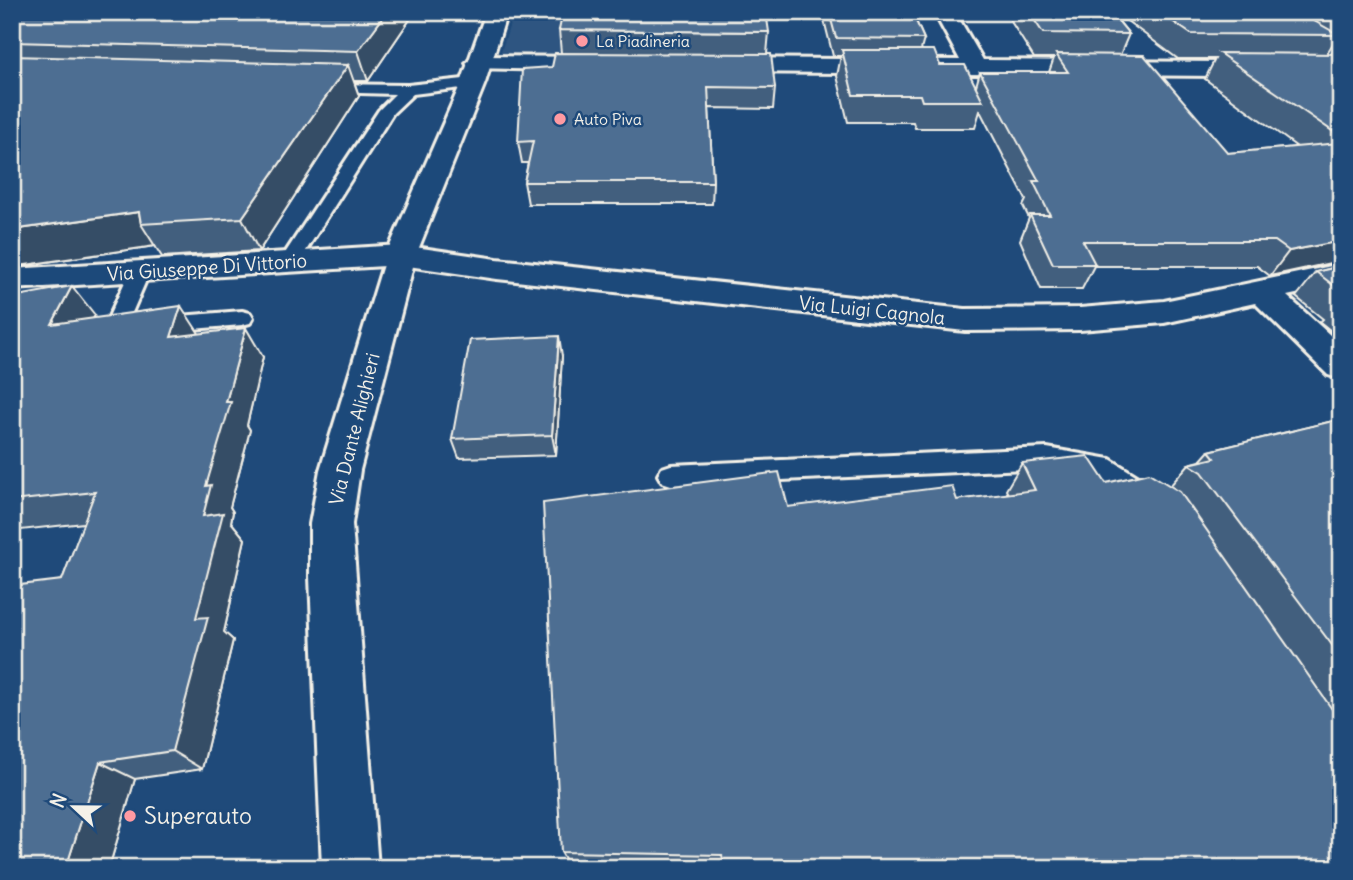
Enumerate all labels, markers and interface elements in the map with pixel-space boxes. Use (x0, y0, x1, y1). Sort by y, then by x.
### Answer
place label: La Piadineria (596, 31, 690, 51)
marker: La Piadineria (574, 33, 590, 49)
place label: Auto Piva (574, 109, 642, 129)
marker: Auto Piva (552, 111, 568, 127)
street label: Via Giuseppe Di Vittorio (106, 248, 308, 286)
street label: Via Luigi Cagnola (798, 290, 946, 330)
street label: Via Dante Alighieri (323, 350, 385, 508)
north arrow (38, 772, 108, 842)
text: N (45, 790, 72, 811)
place label: Superauto (144, 801, 252, 830)
marker: Superauto (122, 808, 138, 824)

